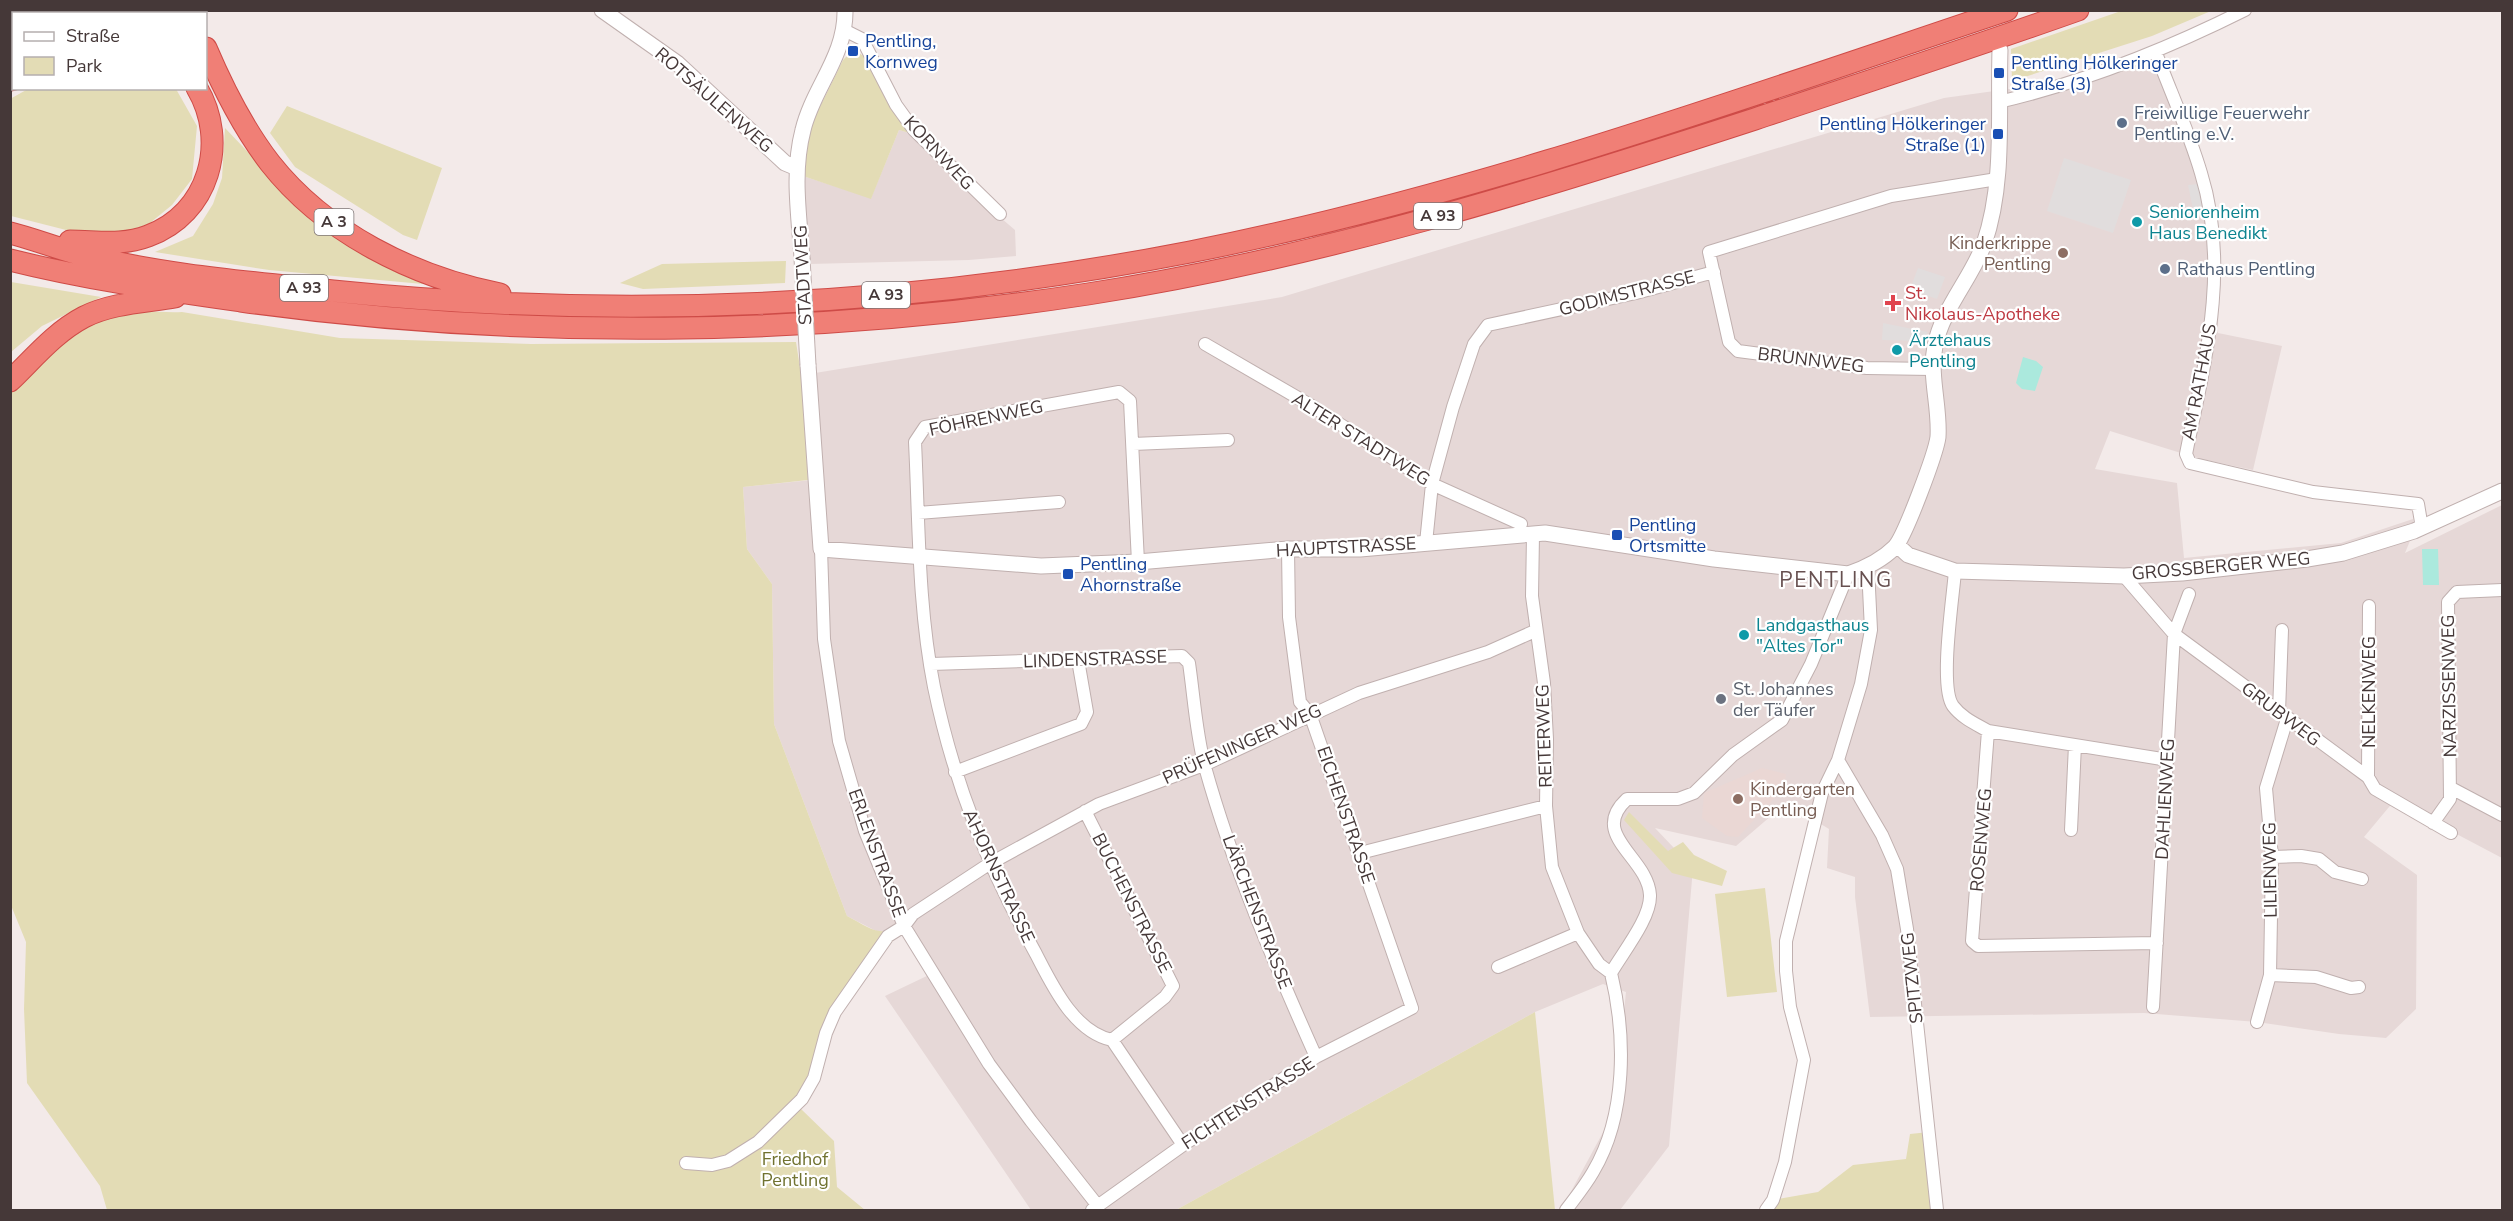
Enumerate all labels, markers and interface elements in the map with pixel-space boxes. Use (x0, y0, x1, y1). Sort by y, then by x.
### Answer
legend (12, 12, 207, 90)
text: Straße (66, 24, 120, 48)
place label: Pentling, Kornweg (865, 29, 938, 74)
street label: ROTSÄULENWEG (650, 42, 778, 158)
marker: Pentling, Kornweg (846, 44, 860, 58)
place label: Pentling Hölkeringer Straße (3) (2011, 51, 2178, 96)
text: Park (66, 54, 103, 78)
marker: Pentling Hölkeringer Straße (3) (1992, 66, 2006, 80)
place label: Freiwillige Feuerwehr Pentling e.V. (2134, 101, 2310, 146)
street label: KORNWEG (898, 111, 980, 195)
place label: Pentling Hölkeringer Straße (1) (1819, 112, 1987, 157)
marker: Freiwillige Feuerwehr Pentling e.V. (2115, 116, 2129, 130)
marker: Pentling Hölkeringer Straße (1) (1991, 127, 2005, 141)
place label: Seniorenheim Haus Benedikt (2149, 200, 2268, 245)
road number: A 93 (1414, 203, 1462, 229)
road number: A 3 (314, 209, 354, 235)
marker: Seniorenheim Haus Benedikt (2130, 215, 2144, 229)
street label: STADTWEG (788, 224, 818, 326)
place label: Kinderkrippe Pentling (1949, 231, 2051, 276)
marker: Kinderkrippe Pentling (2056, 246, 2070, 260)
place label: Rathaus Pentling (2177, 257, 2315, 281)
marker: Rathaus Pentling (2158, 262, 2172, 276)
street label: GODIMSTRASSE (1556, 265, 1698, 321)
road number: A 93 (280, 275, 328, 301)
place label: St. Nikolaus-Apotheke (1905, 281, 2060, 326)
road number: A 93 (862, 282, 910, 308)
marker: St. Nikolaus-Apotheke (1886, 296, 1900, 310)
street label: AM RATHAUS (2176, 322, 2222, 442)
place label: Ärztehaus Pentling (1909, 328, 1991, 373)
street label: BRUNNWEG (1756, 342, 1866, 378)
marker: Ärztehaus Pentling (1890, 343, 1904, 357)
street label: ALTER STADTWEG (1287, 387, 1435, 491)
street label: FÖHRENWEG (927, 394, 1045, 442)
place label: Pentling Ortsmitte (1629, 513, 1706, 558)
marker: Pentling Ortsmitte (1610, 528, 1624, 542)
street label: HAUPTSTRASSE (1275, 531, 1417, 563)
street label: GROSSBERGER WEG (2131, 546, 2311, 586)
place label: Pentling Ahornstraße (1080, 552, 1181, 597)
district label: PENTLING (1779, 566, 1893, 594)
marker: Pentling Ahornstraße (1061, 567, 1075, 581)
place label: Landgasthaus "Altes Tor" (1756, 613, 1870, 658)
street label: NARZISSENWEG (2436, 614, 2462, 758)
marker: Landgasthaus "Altes Tor" (1737, 628, 1751, 642)
street label: NELKENWEG (2357, 636, 2381, 748)
street label: LINDENSTRASSE (1023, 644, 1167, 674)
street label: GRUBWEG (2236, 676, 2326, 752)
place label: St. Johannes der Täufer (1733, 677, 1834, 722)
street label: REITERWEG (1530, 684, 1558, 788)
marker: St. Johannes der Täufer (1714, 692, 1728, 706)
street label: PRÜFENINGER WEG (1159, 698, 1325, 790)
street label: DAHLIENWEG (2150, 738, 2180, 860)
street label: EICHENSTRASSE (1311, 743, 1381, 887)
place label: Kindergarten Pentling (1750, 777, 1855, 822)
street label: ERLENSTRASSE (843, 785, 911, 921)
street label: ROSENWEG (1965, 787, 1997, 893)
marker: Kindergarten Pentling (1731, 792, 1745, 806)
street label: AHORNSTRASSE (957, 805, 1041, 947)
street label: LILIENWEG (2257, 822, 2283, 918)
street label: BUCHENSTRASSE (1086, 829, 1178, 977)
street label: LÄRCHENSTRASSE (1217, 832, 1297, 992)
street label: SPITZWEG (1895, 931, 1929, 1025)
street label: FICHTENSTRASSE (1177, 1051, 1319, 1155)
park label: Friedhof Pentling (761, 1147, 829, 1192)

